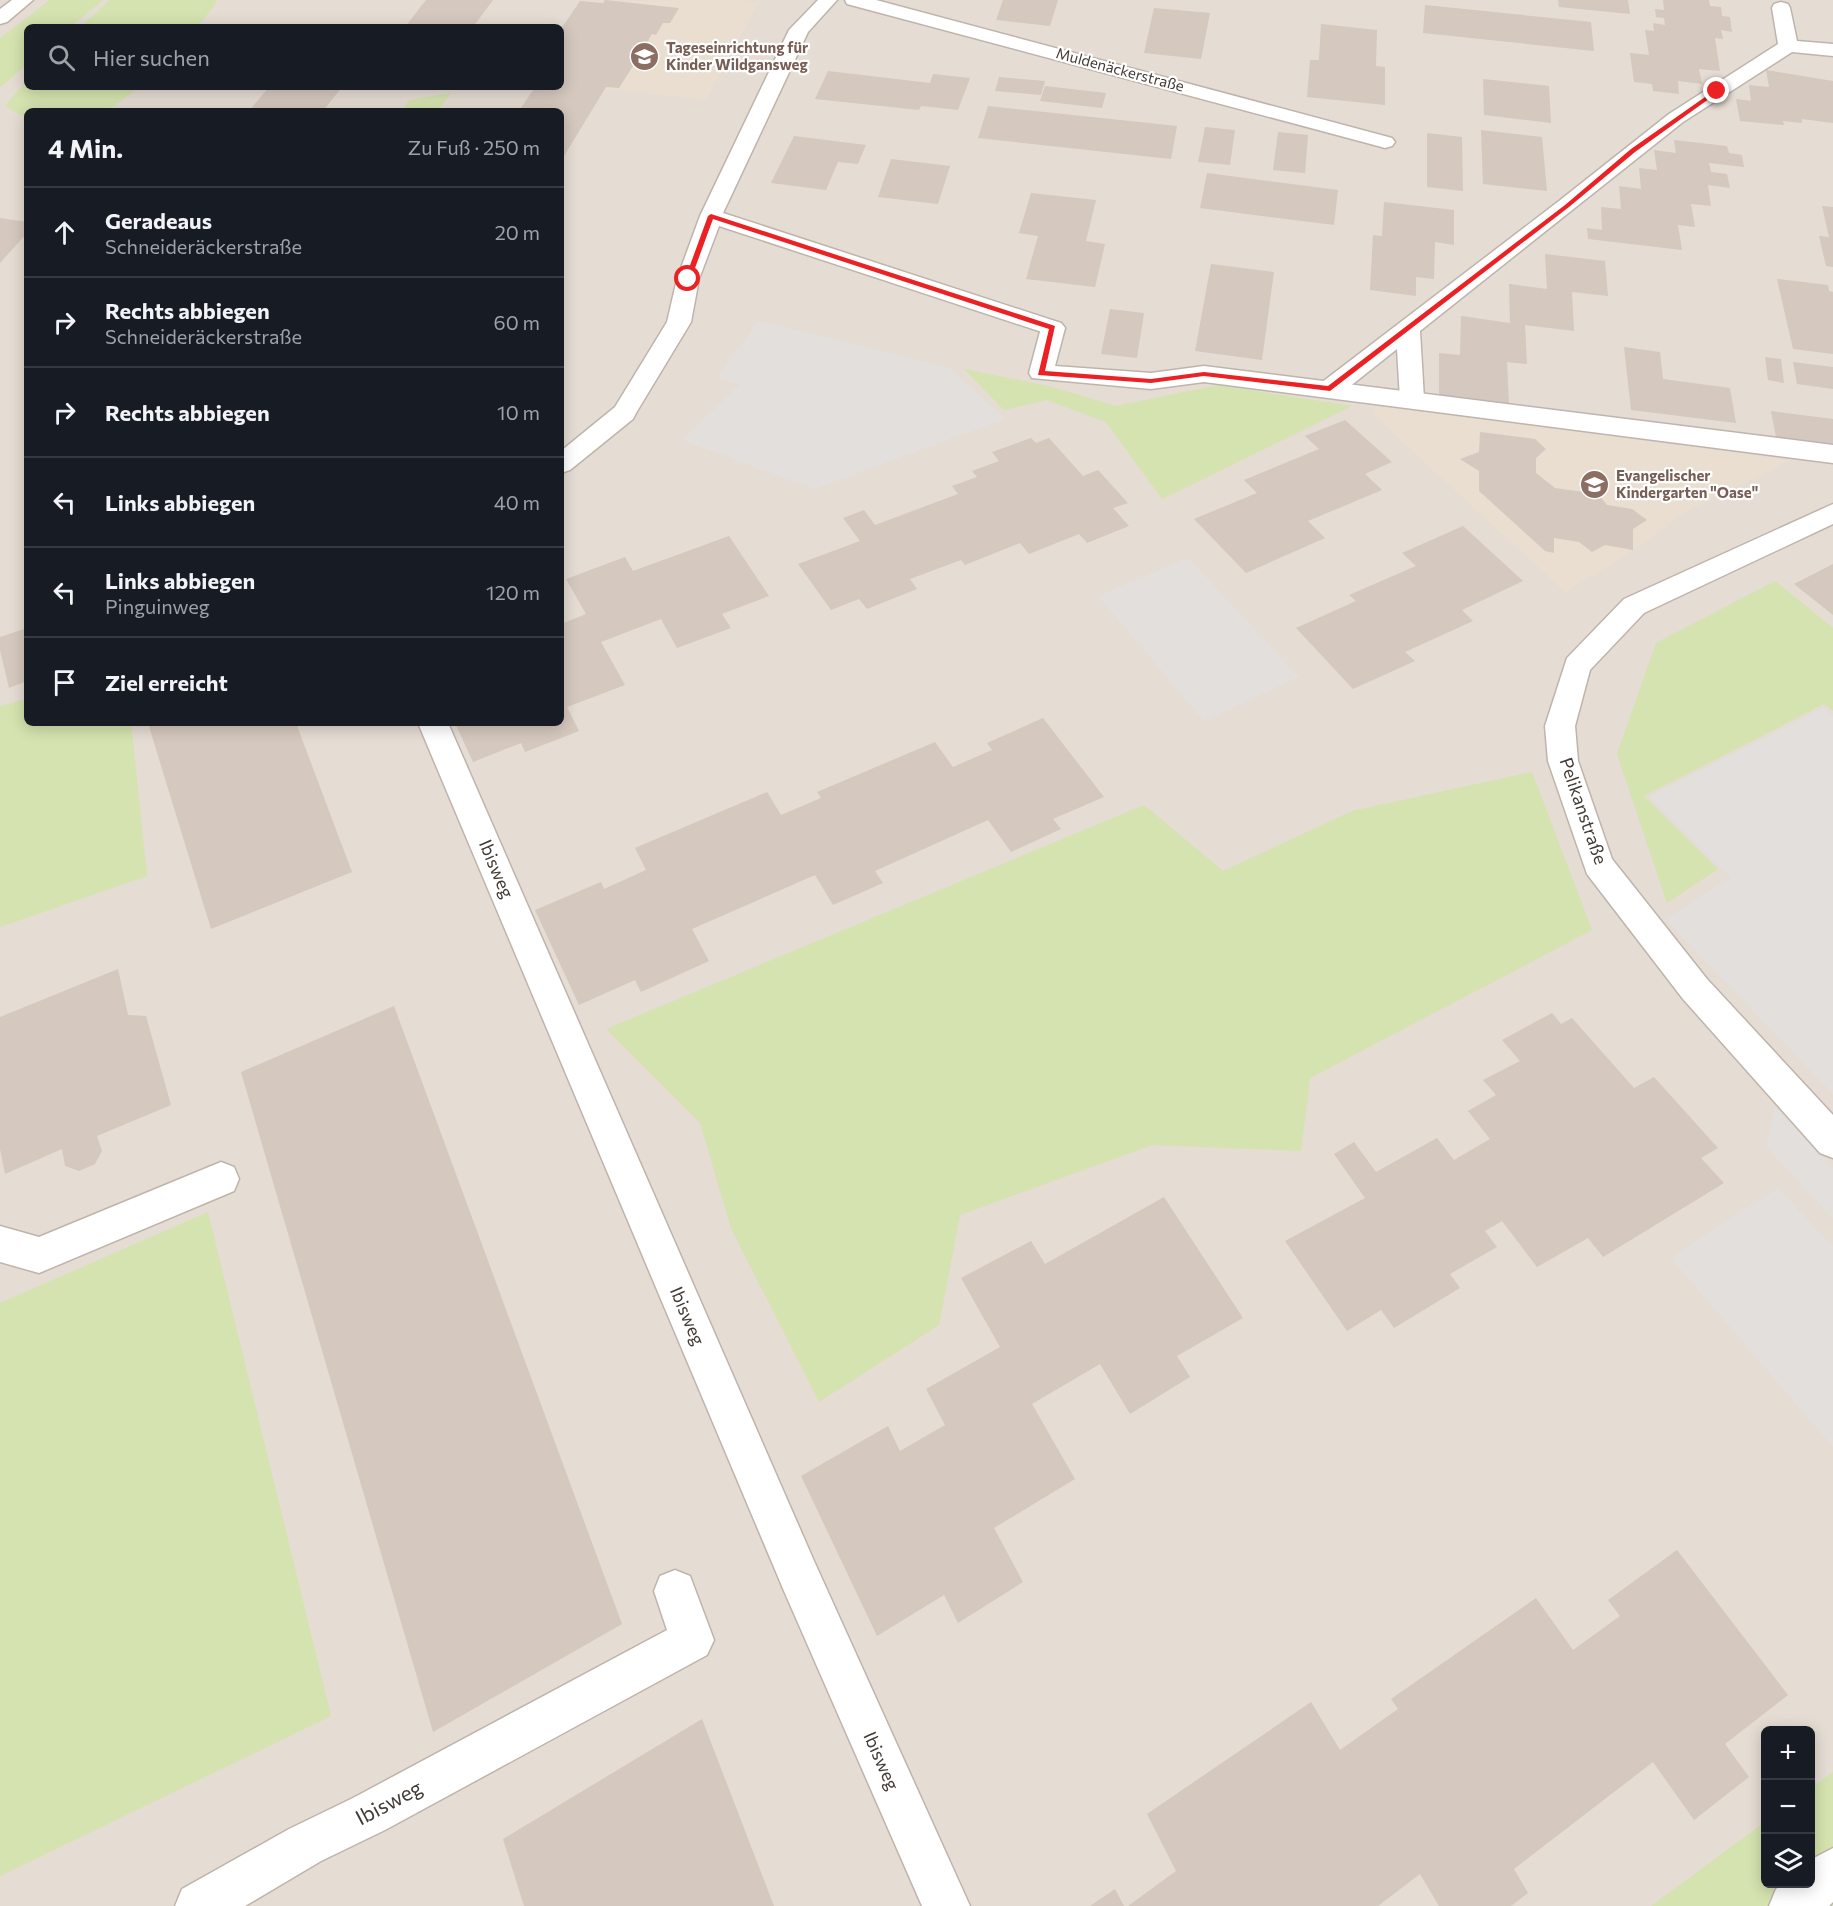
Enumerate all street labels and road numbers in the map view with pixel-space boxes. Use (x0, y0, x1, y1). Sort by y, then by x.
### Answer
street label: Muldenäckerstraße (1054, 43, 1186, 95)
street label: Pelikanstraße (1555, 754, 1612, 867)
street label: Ibisweg (475, 836, 519, 902)
street label: Ibisweg (666, 1283, 710, 1349)
street label: Ibisweg (859, 1728, 905, 1793)
street label: Ibisweg (351, 1774, 426, 1830)

